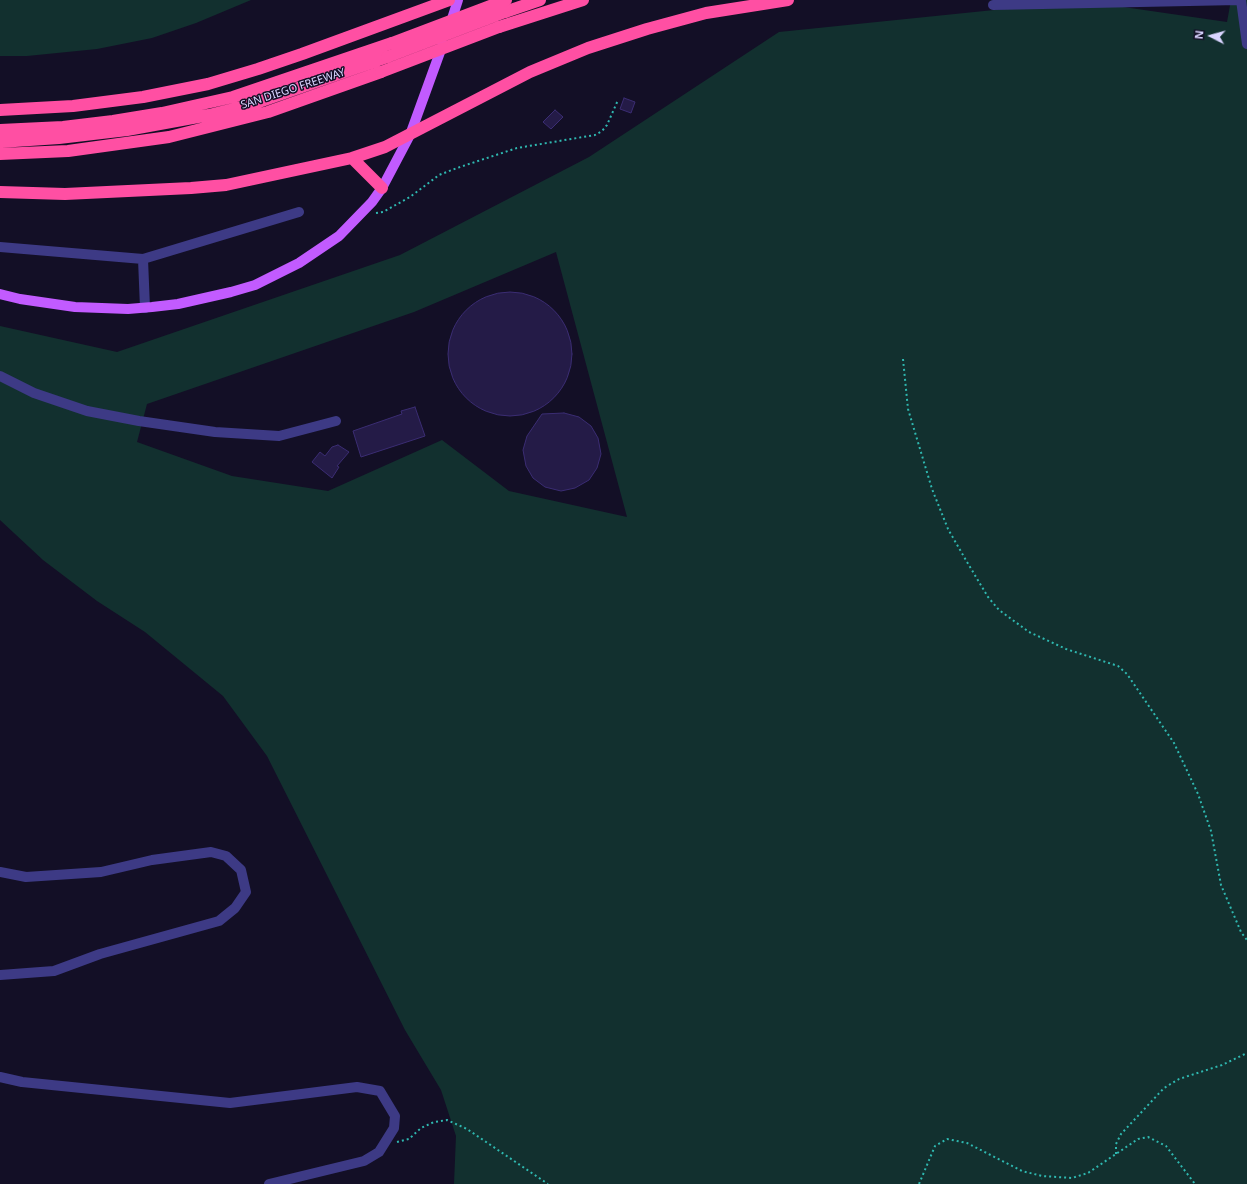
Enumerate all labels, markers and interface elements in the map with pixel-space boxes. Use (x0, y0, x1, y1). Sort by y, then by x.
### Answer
north arrow (1191, 16, 1231, 56)
text: N (1191, 29, 1206, 40)
street label: SAN DIEGO FREEWAY (239, 66, 347, 112)

